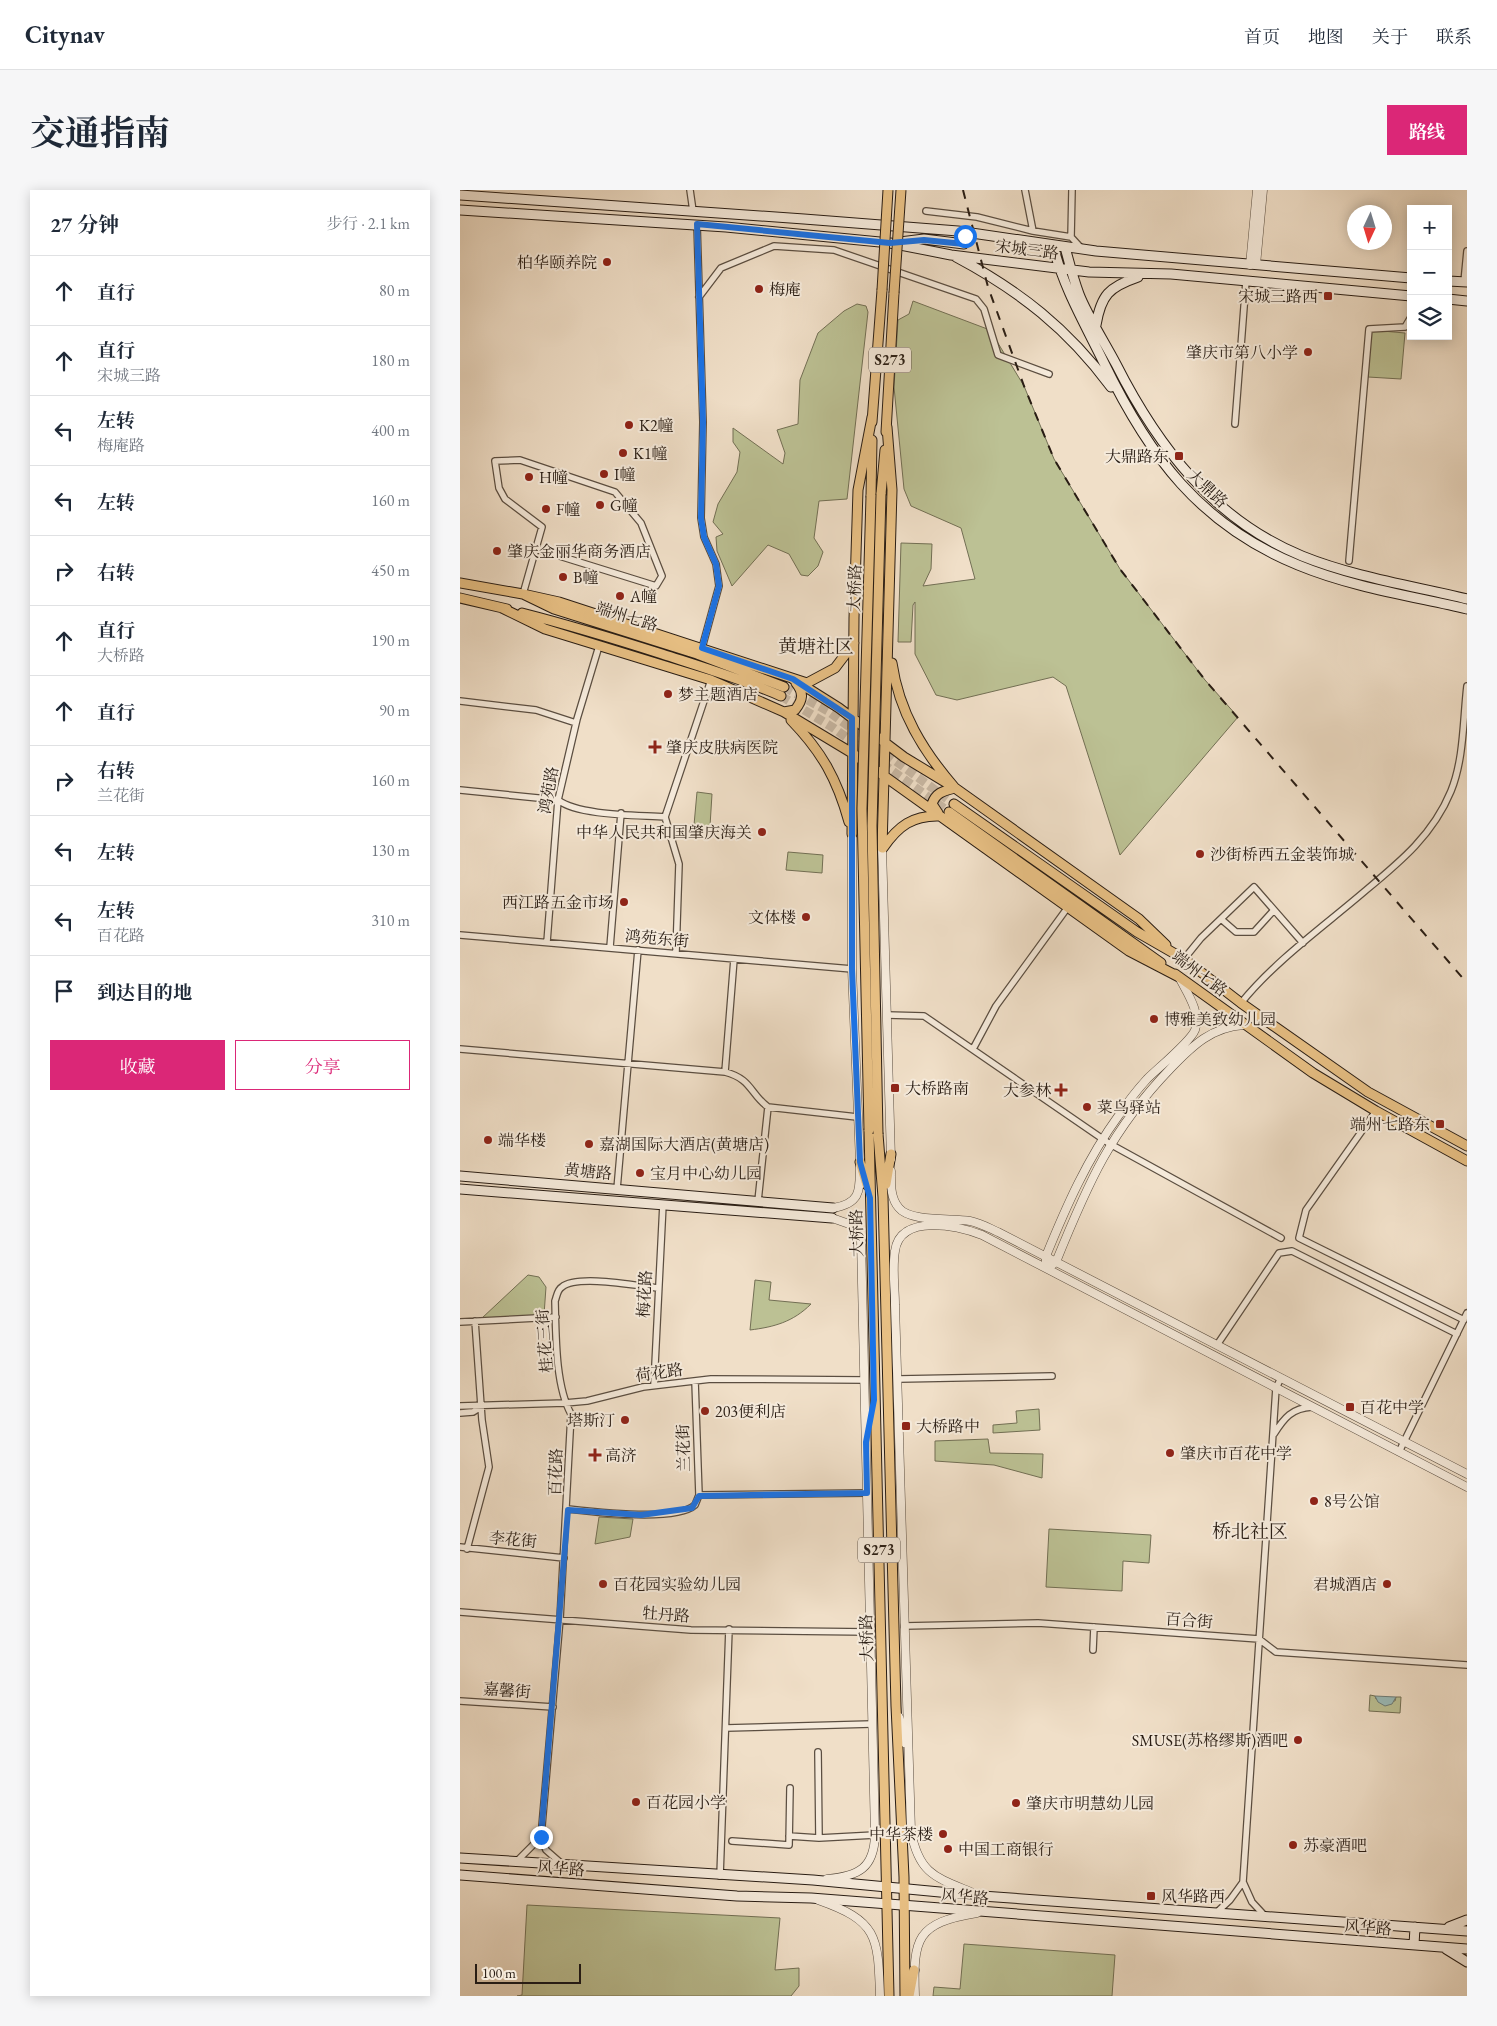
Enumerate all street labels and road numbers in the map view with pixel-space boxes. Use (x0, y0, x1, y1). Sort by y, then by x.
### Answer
street label: 宋城三路 (994, 235, 1060, 264)
road number: S273 (869, 348, 911, 372)
street label: 大鼎路 (1183, 464, 1232, 512)
street label: 大桥路 (843, 564, 866, 612)
street label: 端州七路 (593, 597, 661, 636)
street label: 鸿苑路 (534, 765, 563, 816)
street label: 鸿苑东街 (624, 925, 690, 952)
street label: 端州七路 (1168, 946, 1232, 1001)
street label: 黄塘路 (563, 1159, 613, 1184)
street label: 大桥路 (846, 1209, 867, 1257)
street label: 梅花路 (633, 1270, 656, 1319)
street label: 桂花三街 (532, 1308, 557, 1374)
street label: 荷花路 (634, 1359, 684, 1386)
street label: 兰花街 (672, 1424, 695, 1472)
street label: 百花路 (544, 1448, 567, 1496)
street label: 李花街 (488, 1527, 538, 1552)
road number: S273 (858, 1538, 900, 1562)
street label: 牡丹路 (641, 1602, 691, 1627)
street label: 百合街 (1164, 1608, 1214, 1633)
street label: 大桥路 (855, 1614, 878, 1662)
street label: 嘉馨街 (482, 1678, 532, 1703)
street label: 风华路 (536, 1856, 586, 1881)
street label: 风华路 (940, 1884, 990, 1909)
street label: 风华路 (1343, 1915, 1393, 1940)

